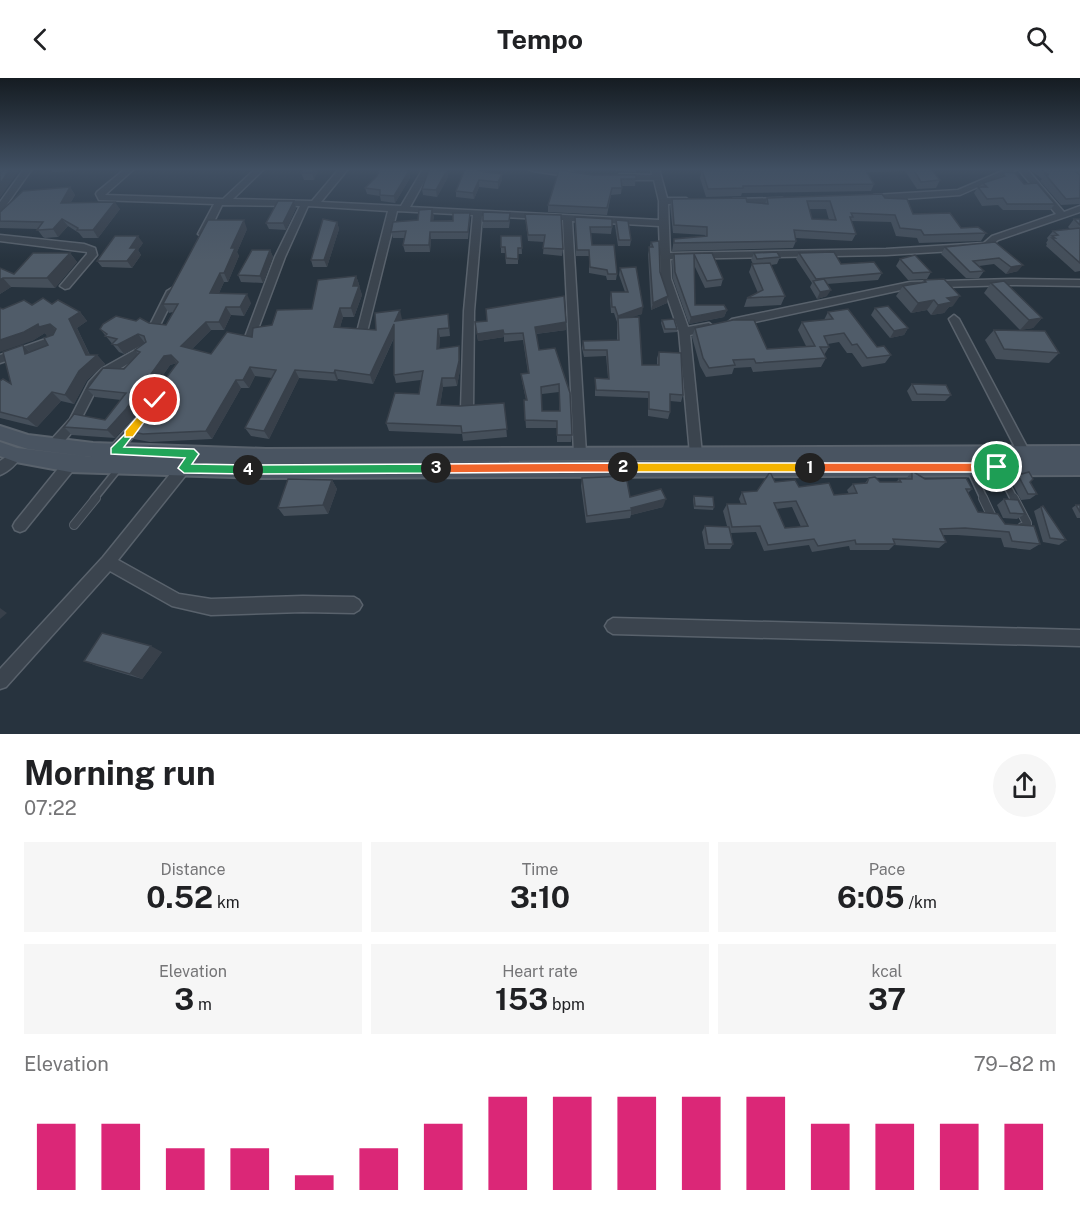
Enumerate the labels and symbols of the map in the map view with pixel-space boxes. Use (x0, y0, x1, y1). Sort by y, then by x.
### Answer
pin (129, 374, 180, 425)
pin (971, 441, 1022, 492)
pin: 2 (608, 452, 638, 482)
pin: 3 (421, 453, 451, 483)
pin: 1 (795, 453, 825, 483)
pin: 4 (233, 455, 263, 485)

